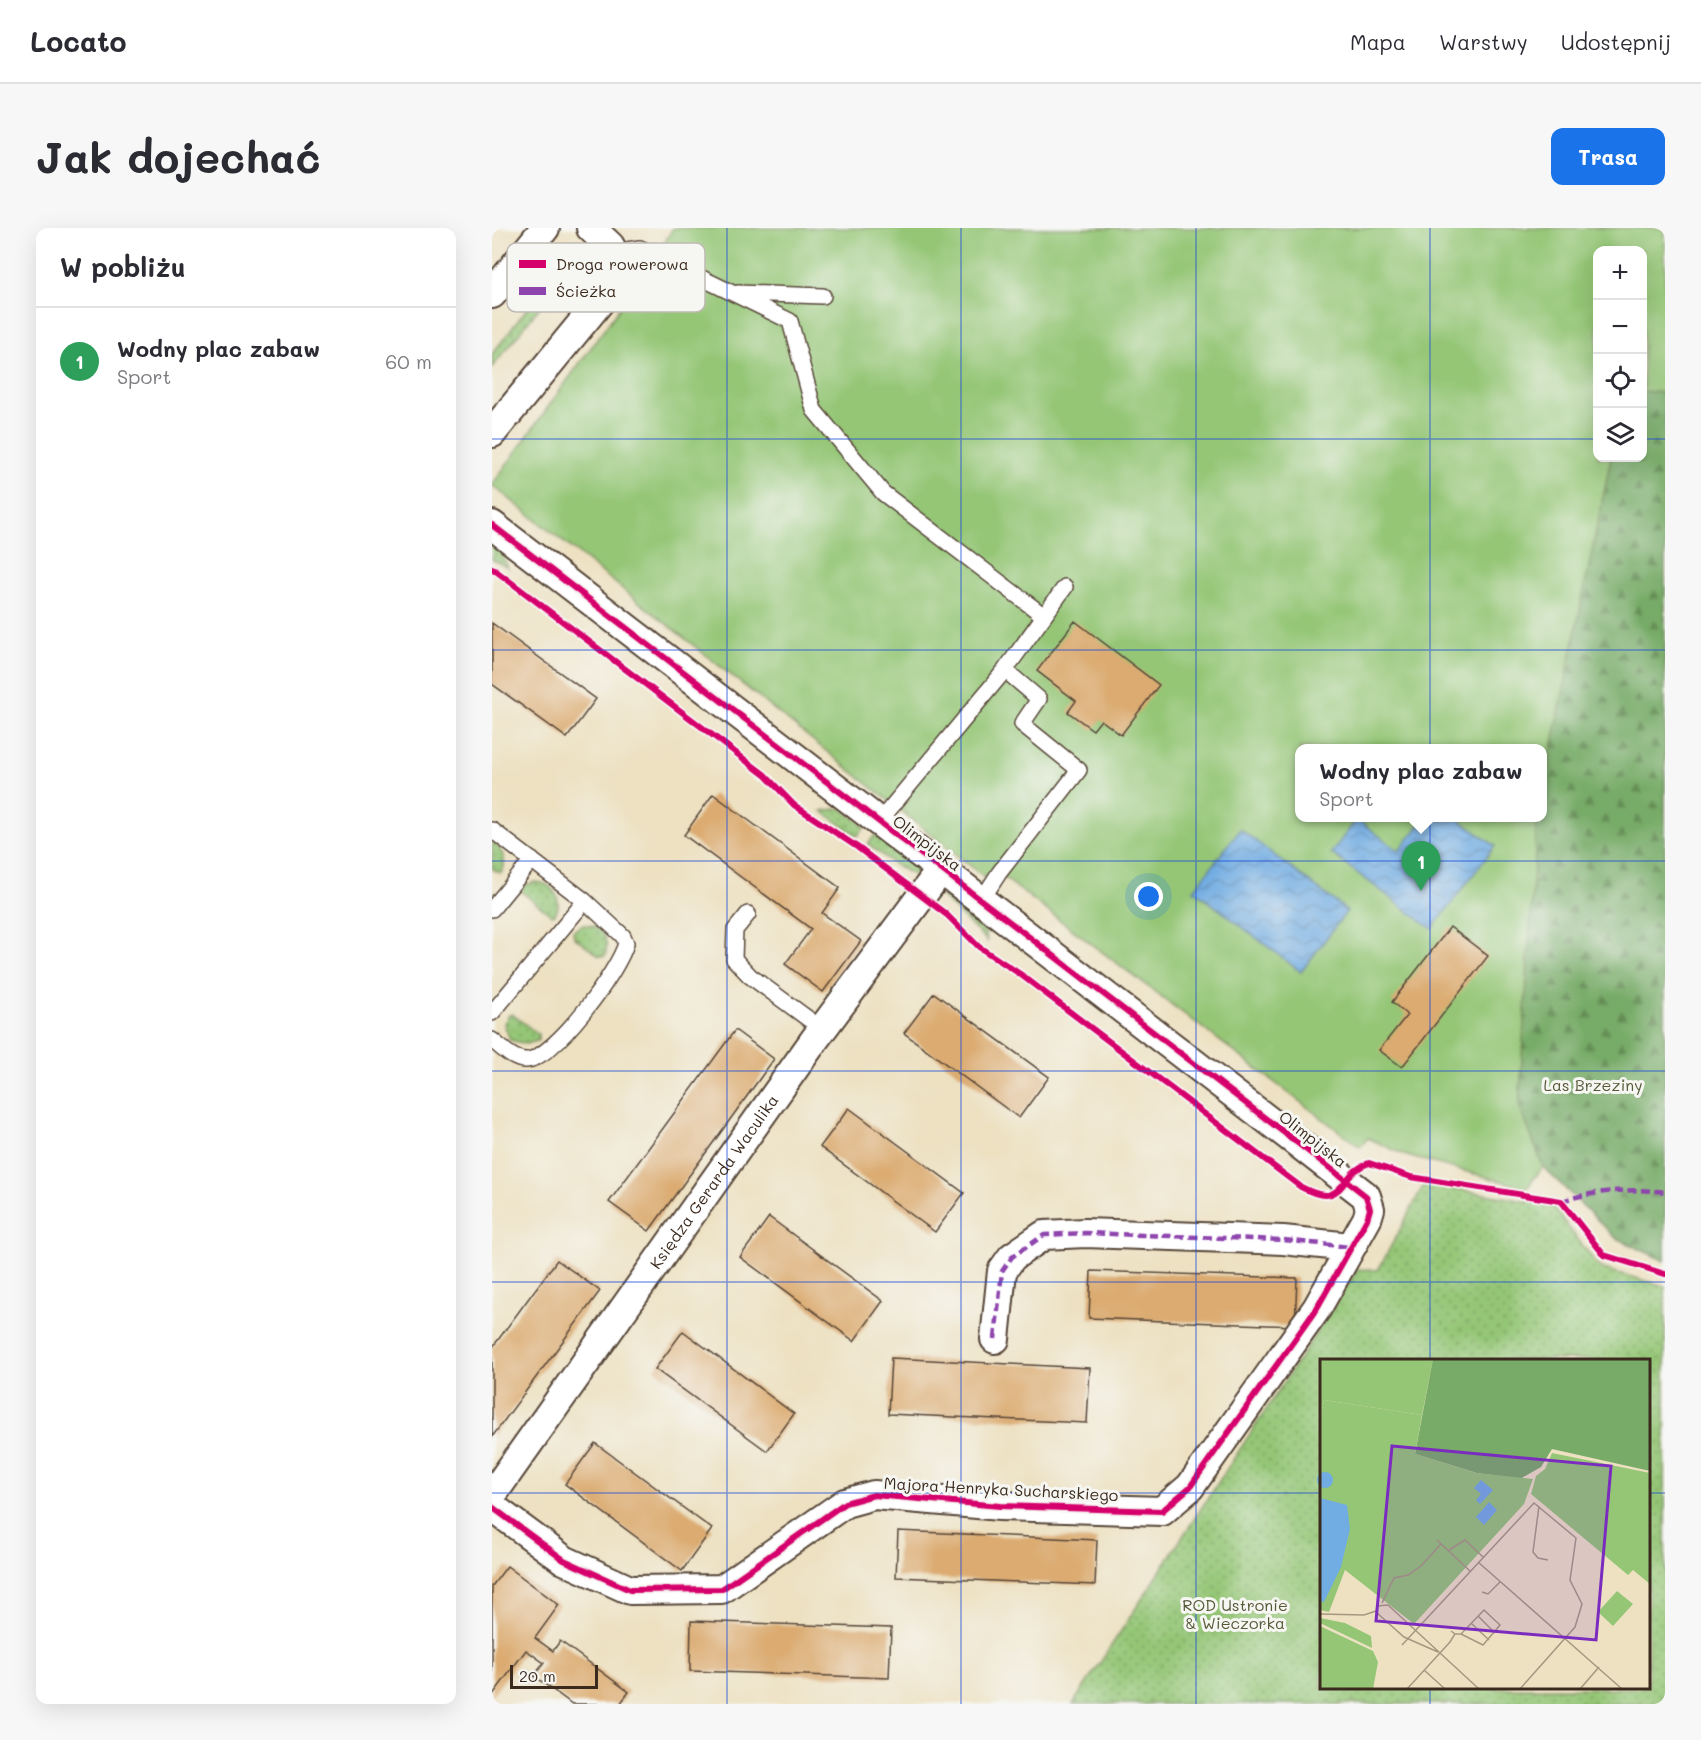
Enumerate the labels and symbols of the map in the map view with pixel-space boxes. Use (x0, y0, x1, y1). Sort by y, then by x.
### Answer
legend (507, 243, 705, 312)
text: Droga rowerowa (556, 253, 689, 274)
text: Ścieżka (556, 280, 617, 301)
street label: Olimpijska (889, 810, 966, 875)
pin: 1 (1402, 842, 1440, 891)
your location (1134, 882, 1163, 911)
park label: Las Brzeziny (1543, 1074, 1643, 1095)
street label: Księdza Gerarda Waculika (645, 1090, 783, 1273)
street label: Olimpijska (1275, 1105, 1352, 1172)
inset map (1320, 1359, 1650, 1689)
street label: Majora Henryka Sucharskiego (883, 1472, 1119, 1505)
park label: ROD Ustronie & Wieczorka (1182, 1594, 1288, 1633)
scale bar (510, 1662, 598, 1690)

